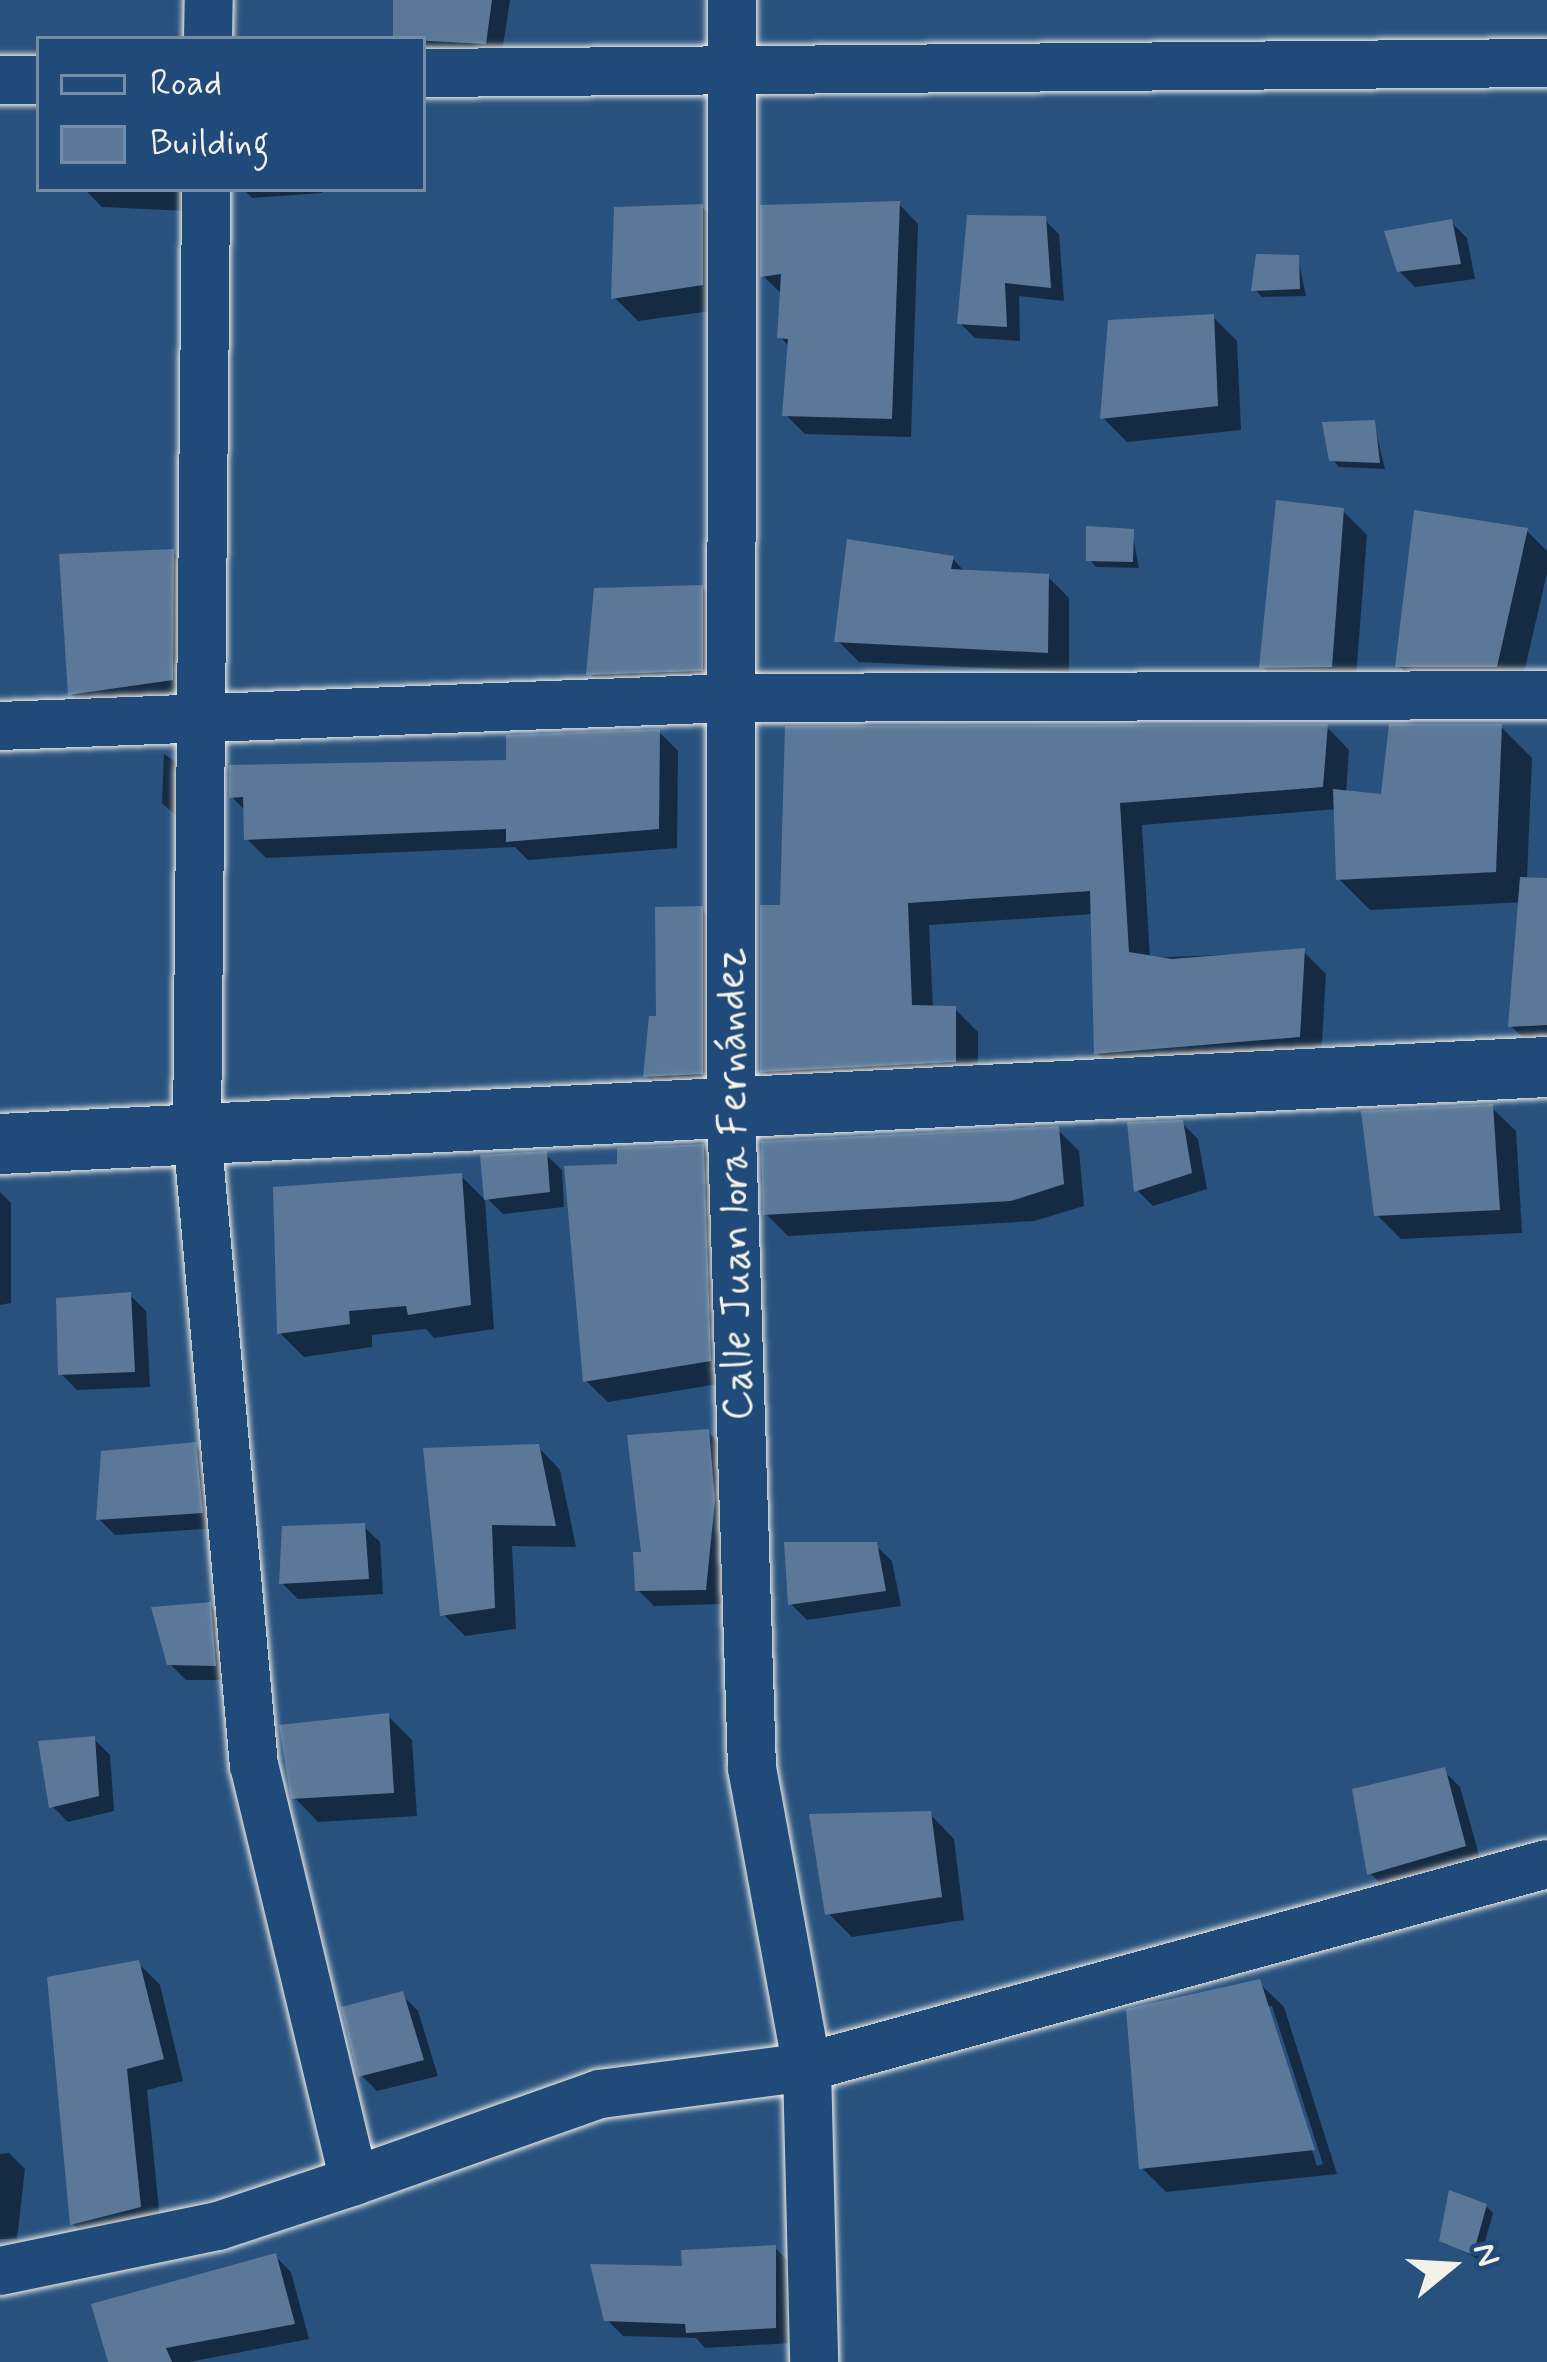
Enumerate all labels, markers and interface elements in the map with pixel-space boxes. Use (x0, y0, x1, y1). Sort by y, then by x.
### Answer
legend (36, 36, 426, 192)
text: Road (150, 61, 222, 108)
text: Building (150, 121, 269, 168)
street label: Calle Juan lora Fernández (707, 947, 765, 1421)
north arrow (1391, 2206, 1511, 2326)
text: N (1461, 2238, 1510, 2272)

